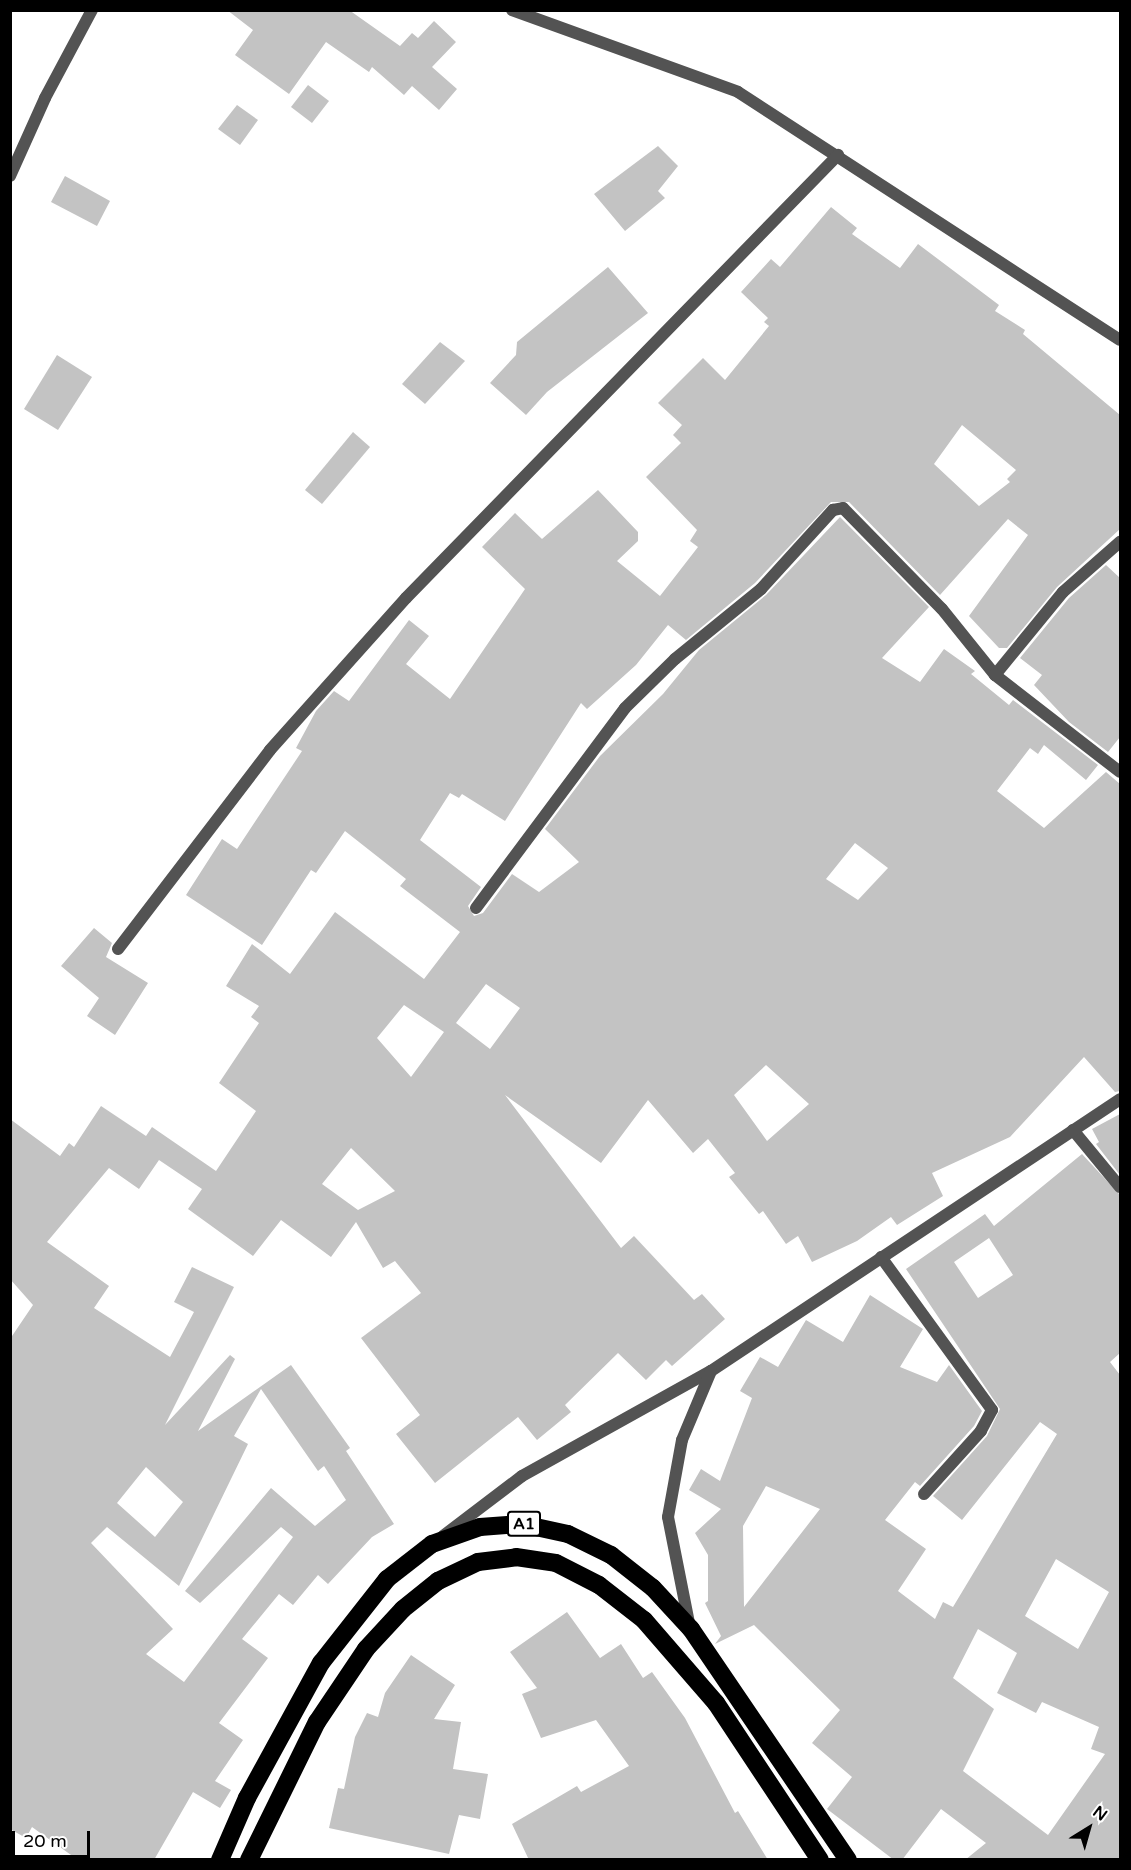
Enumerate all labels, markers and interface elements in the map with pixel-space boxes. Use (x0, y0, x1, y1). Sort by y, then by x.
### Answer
road number: A1 (506, 1511, 542, 1537)
north arrow (1059, 1798, 1119, 1858)
text: N (1089, 1802, 1111, 1825)
scale bar (15, 1819, 93, 1857)
text: 20 m (23, 1830, 67, 1852)

